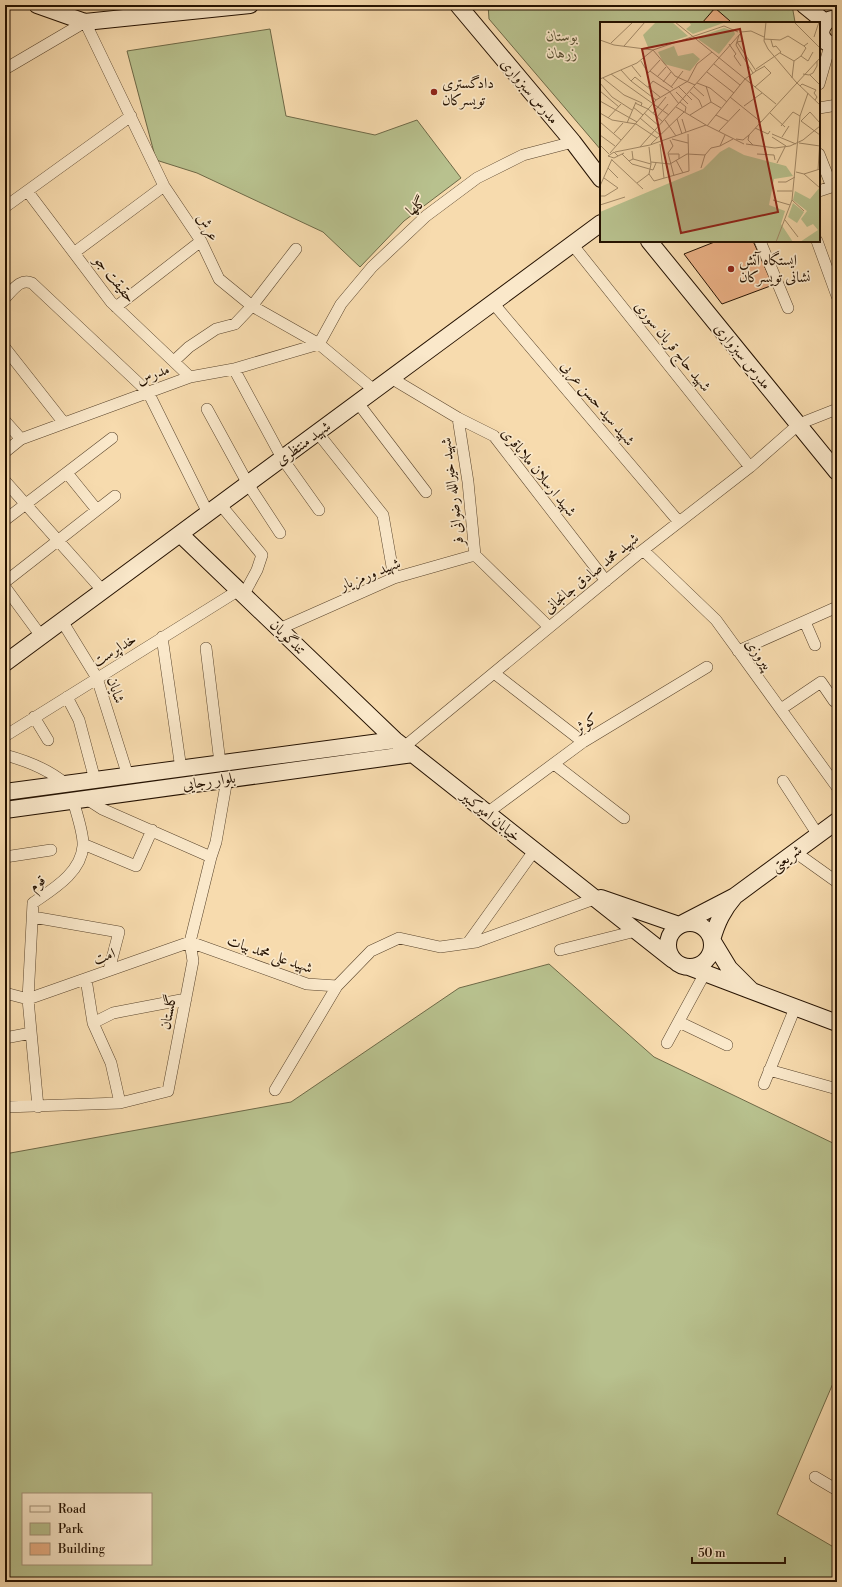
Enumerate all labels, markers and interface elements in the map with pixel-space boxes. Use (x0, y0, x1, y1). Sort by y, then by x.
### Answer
inset map (600, 22, 820, 242)
park label: بوستان زرهان (546, 27, 578, 63)
street label: مدرس سبزواری (497, 54, 563, 128)
place label: دادگستری تویسرکان (442, 74, 494, 110)
marker: دادگستری تویسرکان (429, 87, 439, 97)
street label: گلها (402, 192, 430, 220)
street label: عرش (191, 210, 223, 245)
street label: حقیقت جو (88, 250, 140, 307)
place label: ایستگاه آتش نشانی تویسرکان (739, 250, 810, 287)
marker: ایستگاه آتش نشانی تویسرکان (726, 264, 736, 274)
street label: شهید حاج قربان سوری (628, 297, 715, 397)
street label: مدرس سبزواری (710, 319, 775, 394)
street label: شهید سید حسن عربی (556, 357, 639, 450)
street label: مدرس (134, 360, 172, 389)
street label: شهید منتظری (272, 417, 335, 470)
street label: شهید ارسلان ملاباقری (497, 424, 580, 521)
street label: شهید خیرالله رضوانی فر (436, 437, 469, 549)
street label: شهید محمد صادق جانجانی (540, 529, 643, 618)
street label: شهید ورمزیار (335, 554, 404, 597)
street label: تندگویان (266, 616, 310, 659)
street label: خداپرست (89, 630, 140, 671)
street label: پیروزی (740, 635, 777, 675)
street label: شایان (102, 674, 129, 706)
street label: کوثر (569, 709, 602, 739)
street label: بلوار رجایی (181, 768, 237, 795)
street label: خیابان امیرکبیر (455, 785, 525, 846)
street label: شریعتی (767, 841, 806, 877)
street label: قوم (25, 871, 51, 898)
street label: شهید علی محمد بیات (224, 931, 315, 979)
street label: امت (90, 944, 118, 969)
street label: گلستان (156, 993, 181, 1032)
legend (22, 1493, 152, 1565)
text: Road (58, 1502, 86, 1517)
text: Park (58, 1522, 84, 1537)
scale bar (692, 1539, 785, 1565)
text: Building (57, 1542, 106, 1557)
text: 50 m (698, 1546, 726, 1561)

